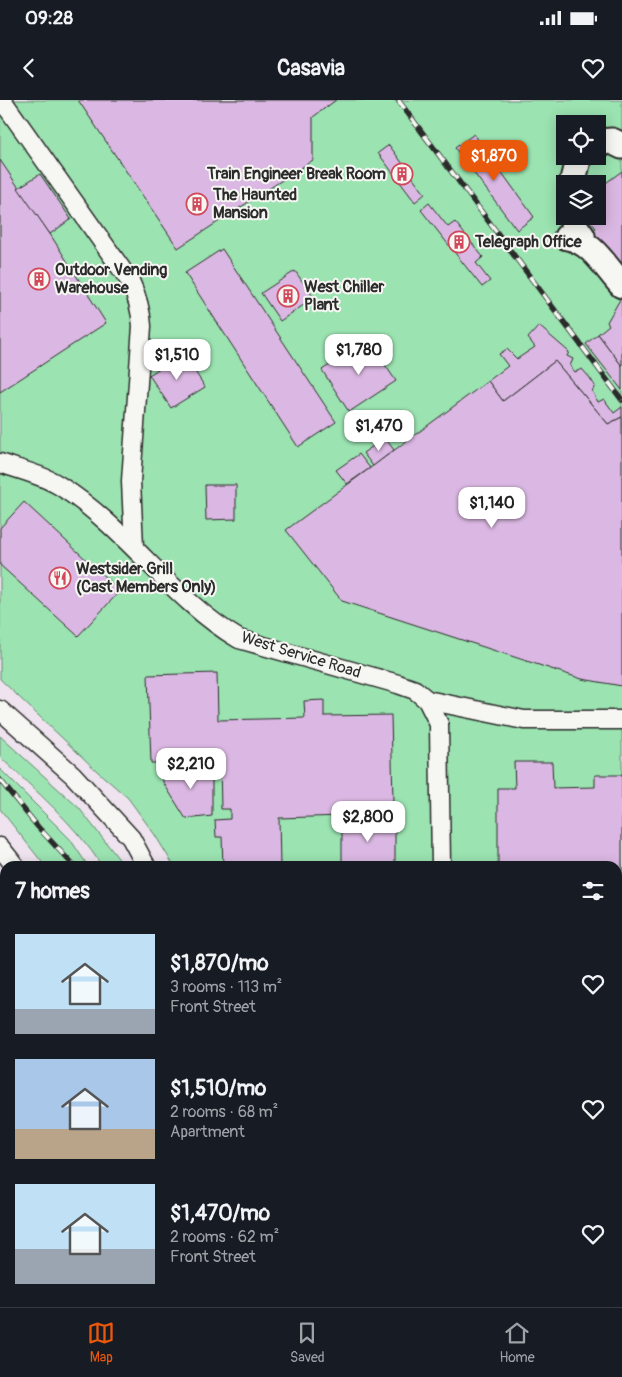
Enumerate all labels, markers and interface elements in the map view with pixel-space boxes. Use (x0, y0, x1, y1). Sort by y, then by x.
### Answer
text: 09:28 (25, 6, 73, 30)
icon: back (15, 54, 43, 82)
text: Casavia (277, 54, 345, 82)
icon: heart (579, 54, 607, 82)
map controls (556, 115, 606, 225)
button: locate (556, 115, 606, 165)
pin: $1,870 (453, 139, 535, 182)
text: $1,870 (471, 146, 517, 166)
building icon: Train Engineer Break Room (390, 162, 414, 186)
place label: Train Engineer Break Room (206, 164, 386, 184)
button: layers (556, 175, 606, 225)
place label: The Haunted Mansion (212, 185, 297, 223)
building icon: The Haunted Mansion (185, 192, 209, 216)
building icon: Telegraph Office (447, 230, 471, 254)
place label: Telegraph Office (474, 232, 583, 252)
place label: Outdoor Vending Warehouse (55, 260, 167, 298)
building icon: Outdoor Vending Warehouse (27, 267, 51, 291)
place label: West Chiller Plant (304, 277, 385, 315)
building icon: West Chiller Plant (276, 284, 300, 308)
pin: $1,780 (318, 334, 400, 376)
pin: $1,510 (136, 338, 218, 381)
text: $1,780 (336, 340, 382, 360)
text: $1,510 (155, 345, 199, 365)
pin: $1,470 (338, 410, 420, 452)
text: $1,470 (355, 416, 403, 436)
pin: $1,140 (451, 486, 533, 529)
text: $1,140 (469, 493, 515, 513)
place label: Westsider Grill (Cast Members Only) (76, 559, 217, 597)
restaurant icon: Westsider Grill (Cast Members Only) (48, 566, 72, 590)
street label: West Service Road (239, 627, 363, 683)
pin: $2,210 (150, 748, 232, 790)
text: $2,210 (167, 754, 215, 774)
pin: $2,800 (327, 800, 409, 843)
text: $2,800 (342, 807, 394, 827)
icon: filters (579, 877, 607, 905)
text: 7 homes (15, 878, 90, 905)
text: $1,870/mo (170, 950, 268, 977)
icon: home (55, 954, 115, 1014)
icon: heart (579, 970, 607, 998)
text: 3 rooms · 113 m² (170, 977, 282, 997)
text: Front Street (170, 997, 256, 1017)
text: $1,510/mo (170, 1075, 266, 1102)
icon: home (55, 1079, 115, 1139)
icon: heart (579, 1095, 607, 1123)
text: 2 rooms · 68 m² (170, 1102, 278, 1122)
text: Apartment (170, 1122, 245, 1142)
text: $1,470/mo (170, 1200, 270, 1227)
icon: home (55, 1204, 115, 1264)
icon: heart (579, 1220, 607, 1248)
text: 2 rooms · 62 m² (170, 1227, 279, 1247)
text: Front Street (170, 1247, 256, 1267)
tab: Map (87, 1319, 115, 1366)
tab: Saved (290, 1319, 325, 1366)
tab: Home (499, 1319, 535, 1366)

